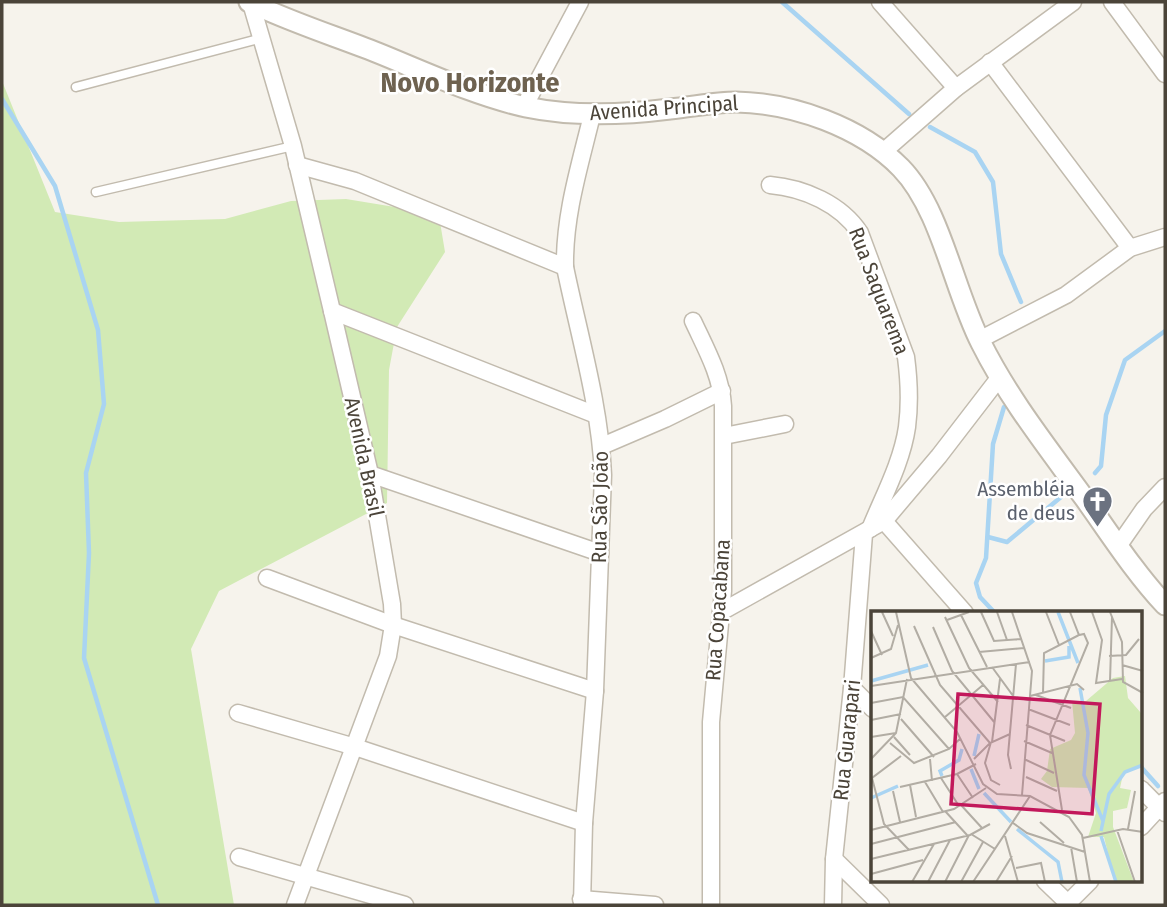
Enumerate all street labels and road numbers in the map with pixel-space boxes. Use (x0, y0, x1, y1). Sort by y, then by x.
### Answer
street label: Avenida Principal (589, 90, 740, 126)
street label: Rua Saquarema (843, 224, 915, 358)
street label: Avenida Brasil (339, 395, 389, 520)
street label: Rua São João (586, 451, 614, 563)
street label: Rua Copacabana (700, 538, 736, 682)
street label: Rua Guarapari (828, 678, 866, 802)

